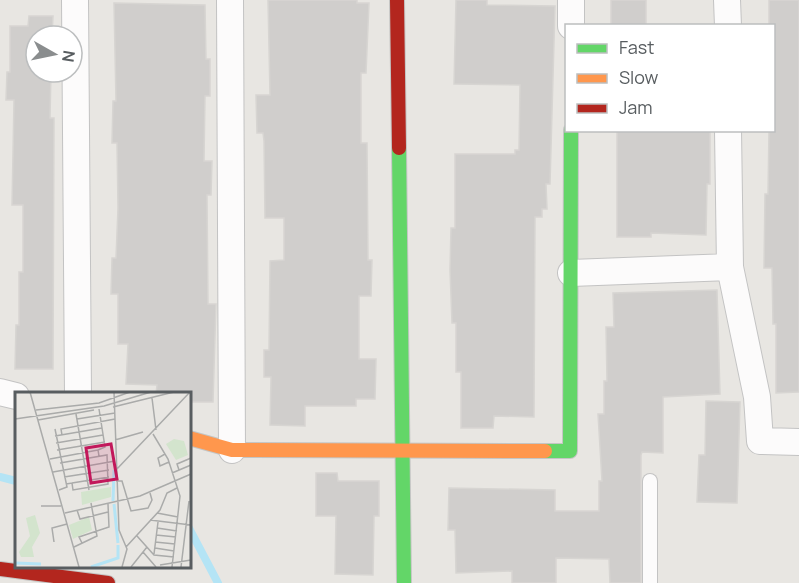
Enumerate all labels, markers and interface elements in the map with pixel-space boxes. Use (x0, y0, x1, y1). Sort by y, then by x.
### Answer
north arrow (24, 24, 84, 84)
legend (565, 24, 775, 132)
text: Fast (619, 35, 654, 59)
text: N (57, 49, 81, 64)
text: Slow (619, 65, 659, 89)
text: Jam (619, 95, 653, 119)
inset map (15, 392, 190, 568)

